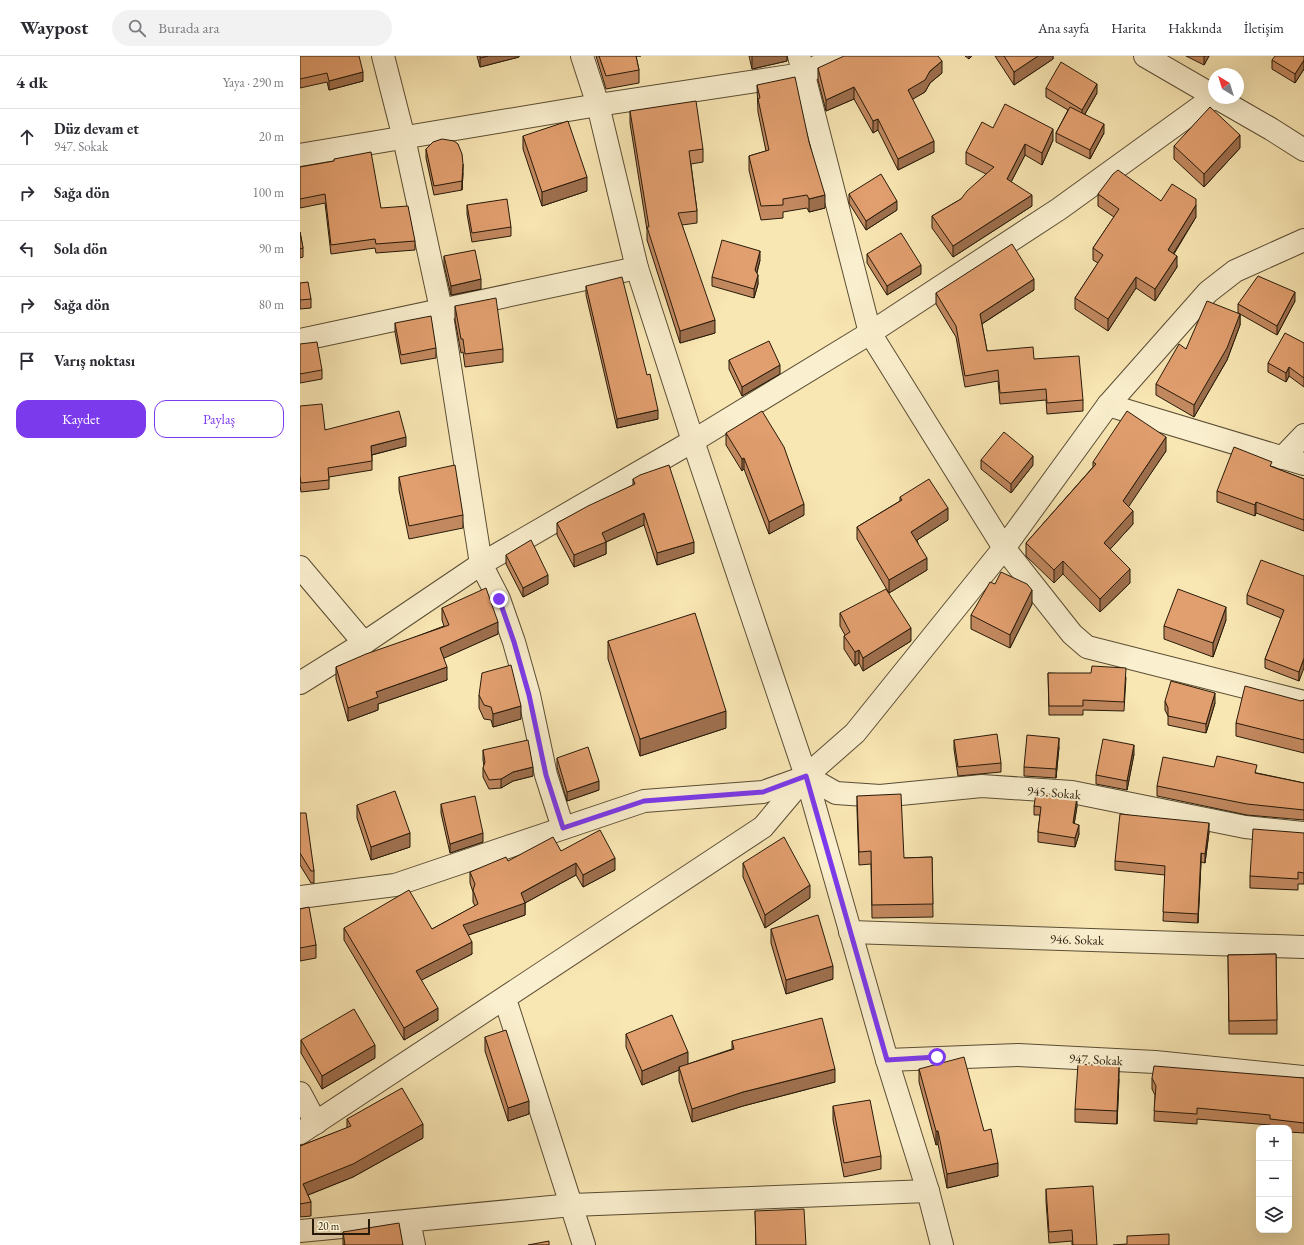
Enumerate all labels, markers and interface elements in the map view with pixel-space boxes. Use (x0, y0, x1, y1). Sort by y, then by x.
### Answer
search box (112, 10, 392, 46)
text: Waypost (20, 15, 88, 40)
icon: search (126, 17, 148, 39)
text: Burada ara (158, 18, 220, 37)
text: Ana sayfa (1038, 19, 1089, 37)
text: Harita (1111, 19, 1146, 37)
text: Hakkında (1168, 19, 1222, 37)
text: İletişim (1244, 19, 1284, 37)
north arrow (1208, 68, 1244, 104)
text: 4 dk (16, 71, 48, 93)
text: Yaya · 290 m (223, 74, 284, 91)
text: Düz devam et (54, 119, 139, 138)
icon: ahead (16, 126, 38, 148)
text: 20 m (259, 128, 284, 145)
text: 947. Sokak (54, 138, 108, 155)
icon: right (16, 182, 38, 204)
text: Sağa dön (54, 183, 110, 202)
text: 100 m (253, 184, 284, 201)
icon: left (16, 238, 38, 260)
text: Sola dön (54, 239, 107, 258)
text: 90 m (259, 240, 284, 257)
icon: right (16, 294, 38, 316)
text: Sağa dön (54, 295, 110, 314)
text: 80 m (259, 296, 284, 313)
icon: arrive (16, 350, 38, 372)
text: Varış noktası (54, 351, 135, 370)
button: Kaydet (16, 400, 146, 438)
button: Paylaş (154, 400, 284, 438)
route end (490, 590, 508, 608)
street label: 945. Sokak (1026, 782, 1082, 803)
street label: 946. Sokak (1050, 930, 1105, 949)
route start (928, 1048, 946, 1066)
street label: 947. Sokak (1069, 1050, 1124, 1069)
map controls (1256, 1125, 1292, 1233)
button: + (1256, 1125, 1292, 1161)
button: − (1256, 1161, 1292, 1197)
button: layers (1256, 1197, 1292, 1233)
scale bar (312, 1217, 370, 1236)
text: 20 m (318, 1219, 339, 1233)

